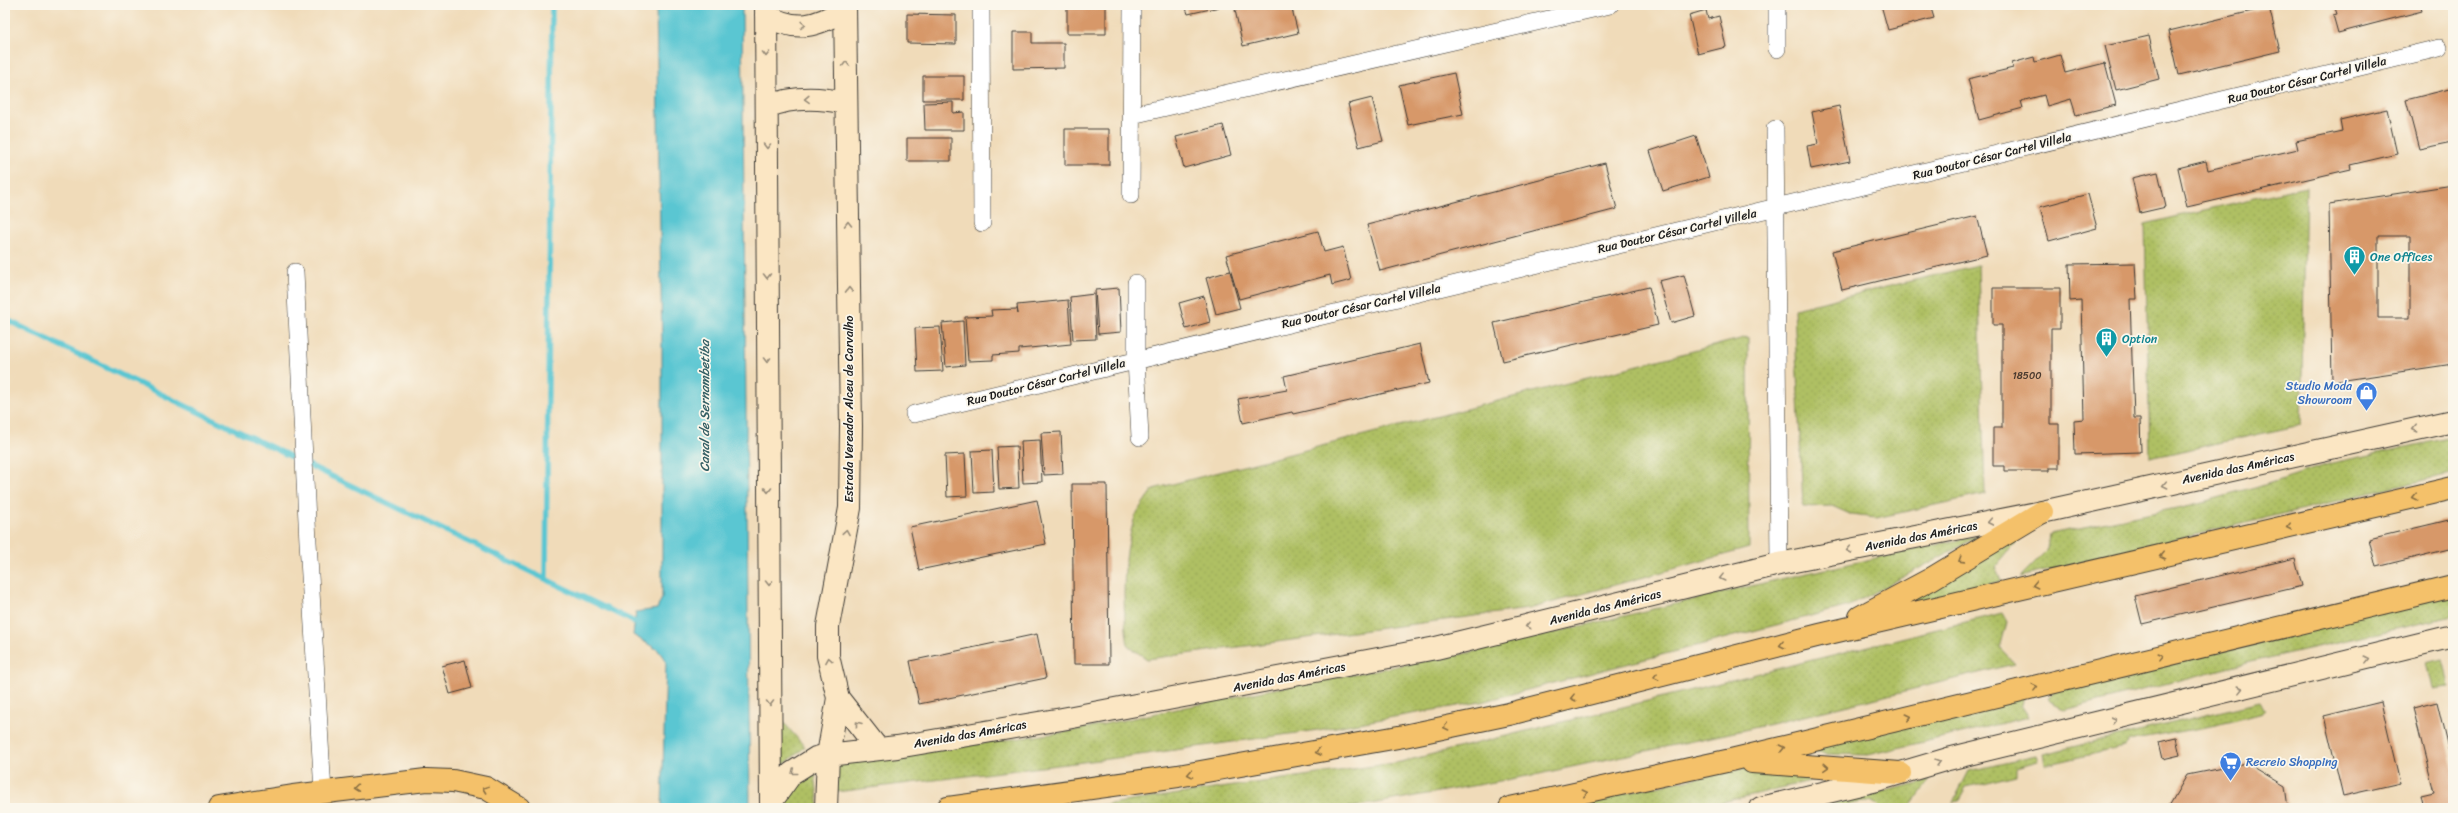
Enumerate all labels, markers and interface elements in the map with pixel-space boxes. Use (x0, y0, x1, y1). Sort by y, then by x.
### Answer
one-way arrow (800, 21, 806, 29)
street label: Rua Doutor César Cartel Villela (2225, 49, 2389, 110)
one-way arrow (762, 51, 770, 57)
one-way arrow (842, 61, 850, 67)
one-way arrow (804, 94, 810, 103)
street label: Rua Doutor César Cartel Villela (1910, 125, 2074, 186)
one-way arrow (763, 143, 771, 149)
street label: Rua Doutor César Cartel Villela (1595, 202, 1760, 260)
one-way arrow (844, 221, 852, 227)
building icon: One Offices (2341, 244, 2367, 277)
place label: One Offices (2370, 246, 2432, 268)
one-way arrow (763, 273, 771, 279)
street label: Rua Doutor César Cartel Villela (1279, 277, 1444, 335)
one-way arrow (845, 287, 853, 293)
street label: Estrada Vereador Alceu de Carvalho (838, 315, 860, 503)
building icon: Option (2094, 326, 2120, 359)
place label: Option (2122, 328, 2158, 350)
water label: Canal de Sernambetiba (693, 339, 716, 472)
street label: Rua Doutor César Cartel Villela (964, 351, 1128, 412)
one-way arrow (763, 357, 771, 363)
house number: 18500 (2012, 367, 2042, 385)
place label: Studio Moda Showroom (2286, 375, 2353, 411)
shop icon: Studio Moda Showroom (2354, 380, 2380, 413)
one-way arrow (2412, 425, 2418, 433)
street label: Avenida das Américas (2179, 445, 2296, 491)
one-way arrow (2162, 480, 2168, 488)
one-way arrow (764, 487, 772, 493)
one-way arrow (2412, 493, 2418, 501)
street label: Avenida das Américas (1862, 514, 1979, 558)
one-way arrow (1987, 517, 1994, 526)
one-way arrow (2285, 523, 2292, 531)
one-way arrow (841, 529, 850, 535)
one-way arrow (1846, 546, 1852, 554)
one-way arrow (2159, 552, 2165, 560)
one-way arrow (1958, 555, 1965, 563)
one-way arrow (1719, 574, 1726, 582)
one-way arrow (764, 580, 773, 586)
one-way arrow (2032, 581, 2038, 589)
street label: Avenida das Américas (1546, 582, 1663, 632)
one-way arrow (1525, 621, 1531, 629)
one-way arrow (1779, 640, 1785, 648)
one-way arrow (2158, 653, 2165, 661)
street label: Avenida das Américas (1230, 655, 1347, 699)
one-way arrow (2364, 655, 2370, 663)
one-way arrow (825, 657, 834, 663)
one-way arrow (1653, 672, 1660, 681)
one-way arrow (2031, 683, 2038, 692)
one-way arrow (2237, 686, 2244, 694)
one-way arrow (1569, 693, 1576, 702)
one-way arrow (766, 700, 774, 706)
street label: Avenida das Américas (911, 713, 1028, 755)
one-way arrow (1906, 714, 1912, 722)
one-way arrow (2111, 717, 2117, 725)
one-way arrow (855, 721, 862, 728)
one-way arrow (1443, 723, 1449, 731)
one-way arrow (1779, 744, 1786, 752)
one-way arrow (1315, 747, 1321, 756)
supermarket icon: Recreio Shopping (2218, 749, 2244, 782)
place label: Recreio Shopping (2246, 751, 2338, 773)
one-way arrow (1934, 758, 1941, 767)
one-way arrow (1822, 763, 1829, 772)
one-way arrow (792, 767, 799, 774)
one-way arrow (1187, 769, 1193, 778)
one-way arrow (354, 784, 360, 793)
one-way arrow (482, 786, 489, 794)
one-way arrow (1582, 789, 1588, 797)

